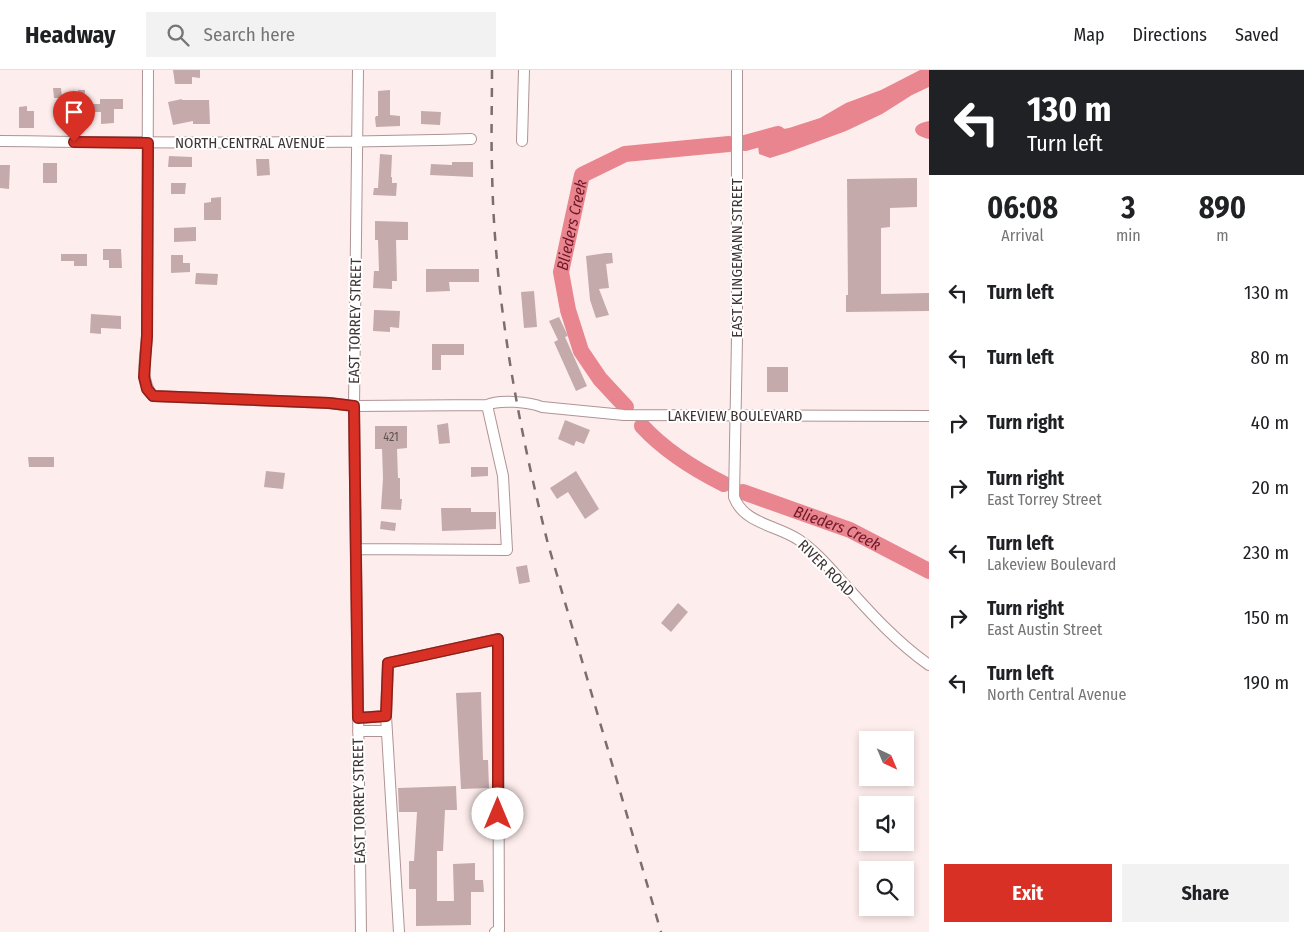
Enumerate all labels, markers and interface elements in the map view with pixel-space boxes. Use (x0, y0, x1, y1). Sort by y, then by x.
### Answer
search box (146, 12, 496, 57)
text: Headway (25, 21, 116, 49)
icon: search (164, 21, 192, 49)
text: Search here (204, 23, 295, 46)
text: Map (1073, 24, 1105, 46)
text: Directions (1133, 24, 1207, 46)
text: Saved (1235, 24, 1279, 46)
text: 130 m (1027, 88, 1111, 130)
icon: left (944, 90, 1009, 155)
pin (53, 91, 95, 142)
icon: arrive (60, 98, 88, 126)
text: Turn left (1027, 130, 1103, 157)
street label: NORTH CENTRAL AVENUE (175, 134, 325, 152)
water label: Blieders Creek (553, 178, 591, 272)
street label: EAST KLINGEMANN STREET (728, 178, 746, 338)
text: 06:08 (987, 190, 1058, 226)
text: 3 (1121, 190, 1135, 226)
text: 890 (1199, 190, 1246, 226)
text: Arrival (1001, 226, 1044, 245)
text: min (1116, 226, 1141, 245)
text: m (1216, 226, 1229, 245)
street label: EAST TORREY STREET (345, 258, 365, 384)
icon: left (944, 279, 972, 307)
text: Turn left (987, 281, 1054, 304)
text: 130 m (1244, 281, 1289, 304)
icon: left (944, 344, 972, 372)
text: Turn left (987, 346, 1054, 369)
text: 80 m (1251, 346, 1289, 369)
street label: LAKEVIEW BOULEVARD (667, 407, 803, 425)
icon: right (944, 409, 972, 437)
text: Turn right (987, 411, 1064, 434)
text: 40 m (1251, 411, 1289, 434)
house number: 421 (383, 430, 399, 444)
text: Turn right (987, 467, 1064, 490)
icon: right (944, 474, 972, 502)
text: 20 m (1252, 476, 1289, 499)
text: East Torrey Street (987, 490, 1102, 509)
water label: Blieders Creek (791, 502, 884, 554)
text: Turn left (987, 532, 1054, 555)
street label: RIVER ROAD (794, 536, 858, 600)
icon: left (944, 539, 972, 567)
text: 230 m (1243, 541, 1289, 564)
text: Lakeview Boulevard (987, 555, 1116, 574)
text: Turn right (987, 597, 1064, 620)
icon: right (944, 604, 972, 632)
text: 150 m (1244, 606, 1289, 629)
text: East Austin Street (987, 620, 1102, 639)
text: Turn left (987, 662, 1054, 685)
icon: left (944, 669, 972, 697)
text: 190 m (1243, 671, 1289, 694)
text: North Central Avenue (987, 685, 1126, 704)
north arrow (859, 731, 914, 786)
map controls (859, 731, 914, 916)
street label: EAST TORREY STREET (349, 738, 369, 864)
position arrow (471, 787, 523, 839)
button: sound (859, 796, 914, 851)
button: search (859, 861, 914, 916)
button: Exit (944, 864, 1112, 922)
button: Share (1122, 864, 1289, 922)

